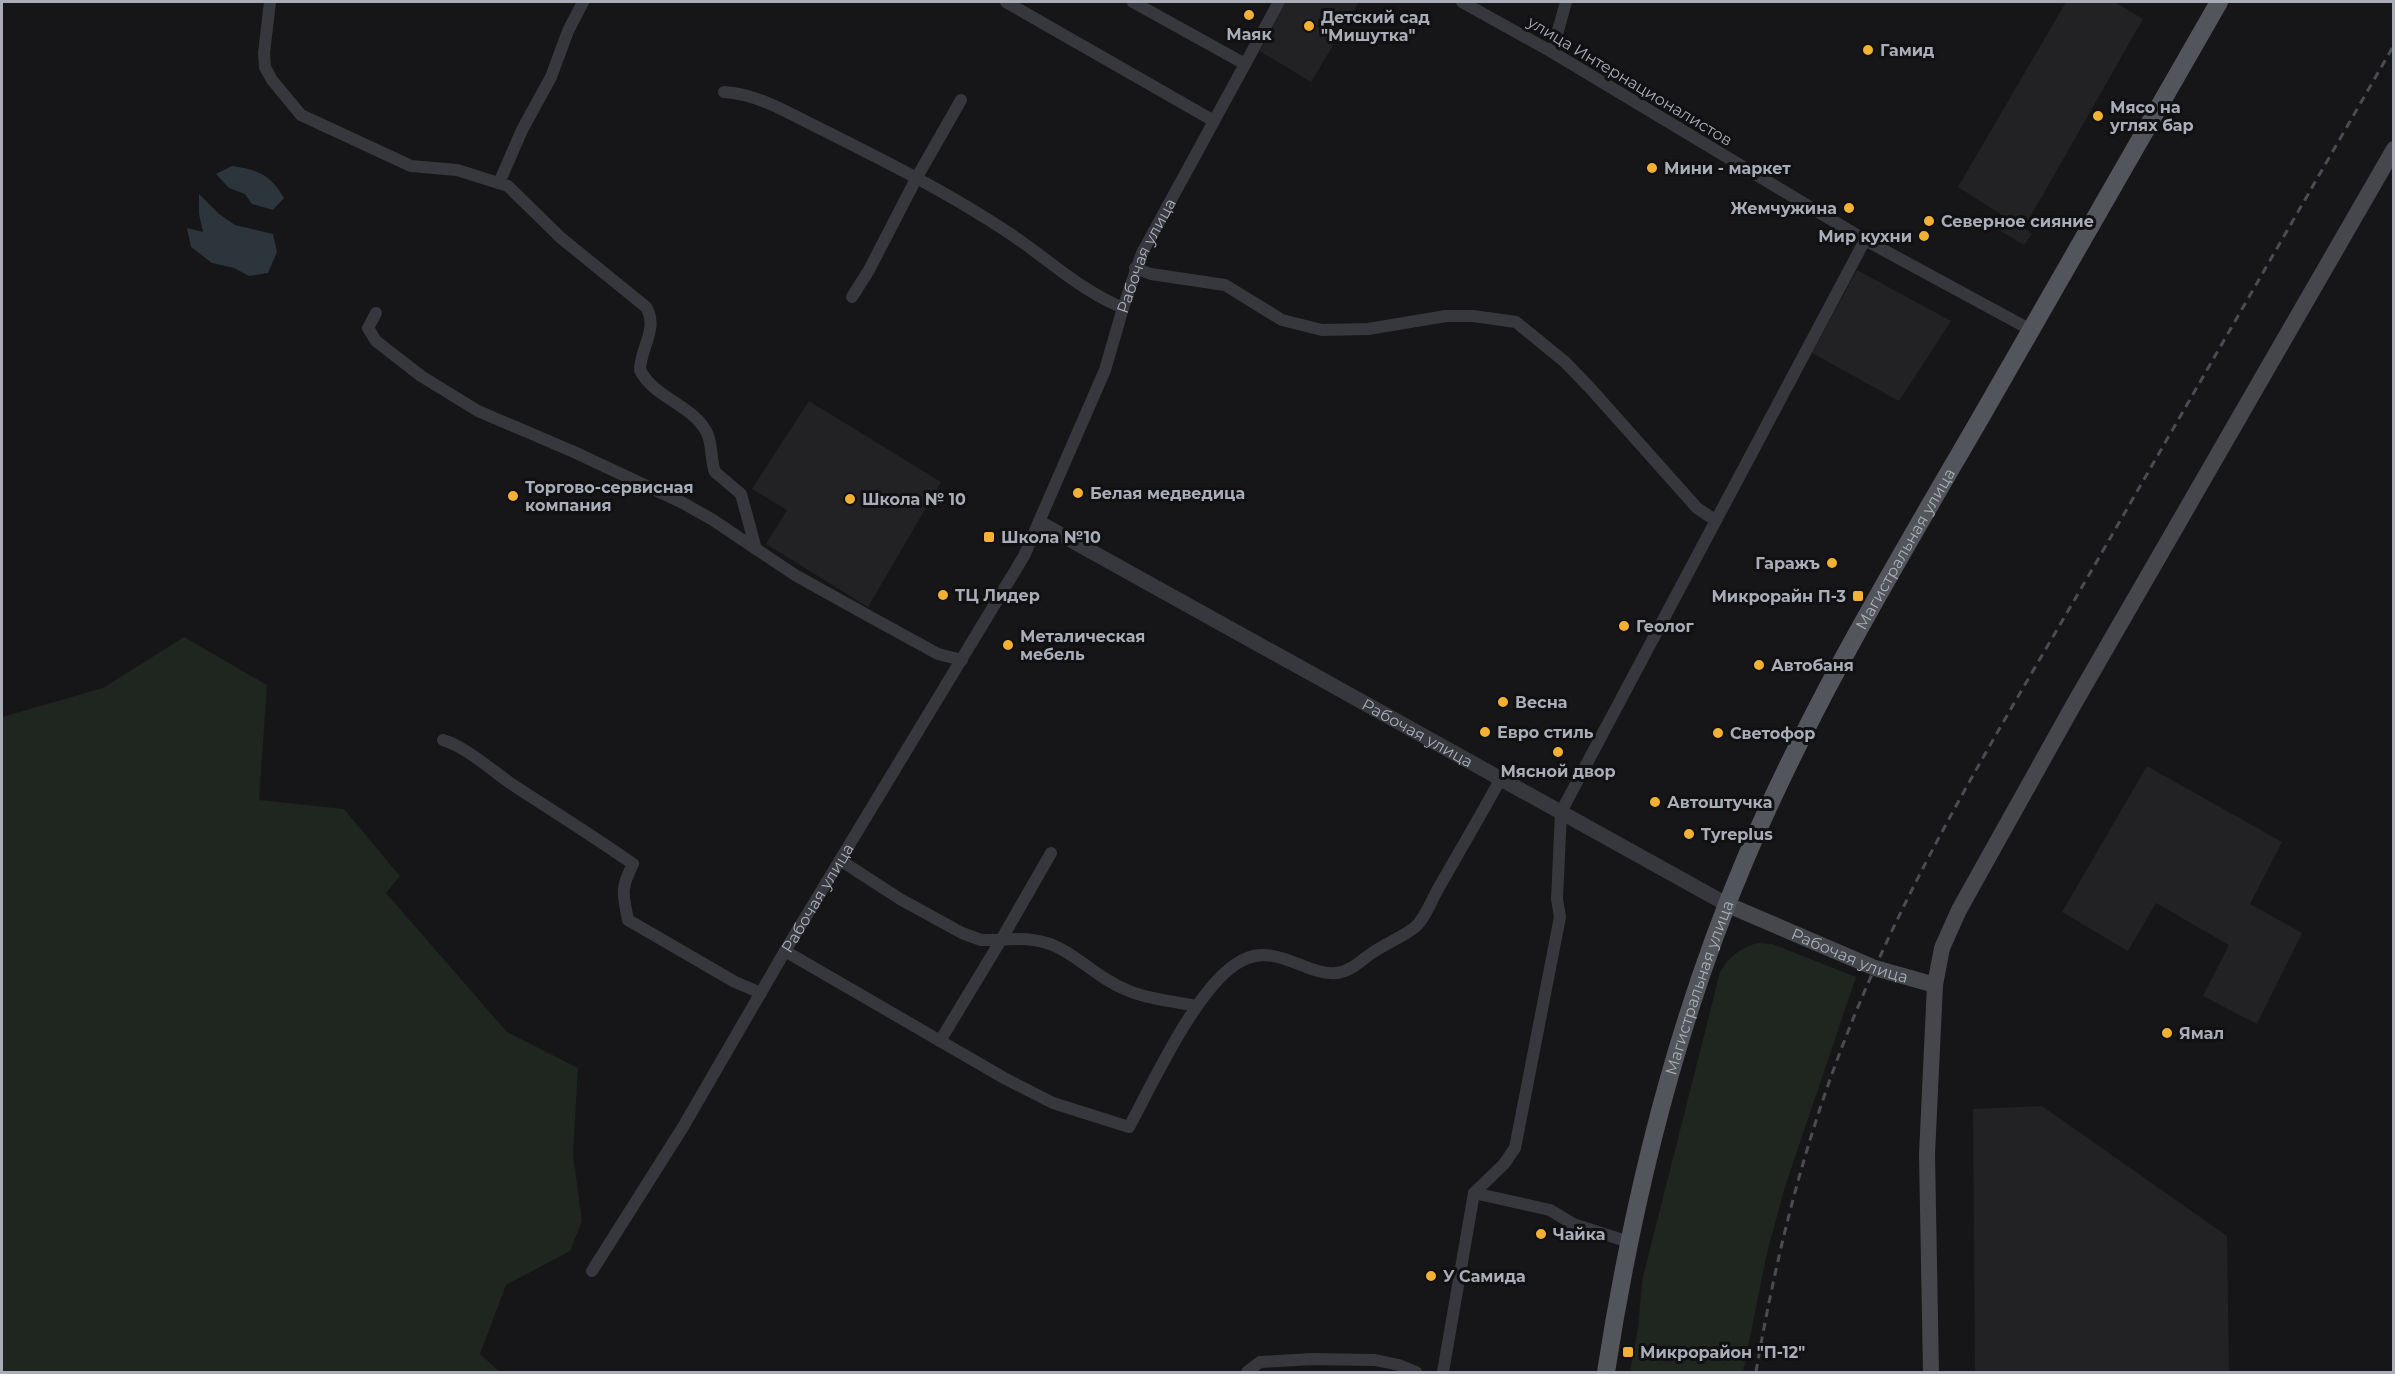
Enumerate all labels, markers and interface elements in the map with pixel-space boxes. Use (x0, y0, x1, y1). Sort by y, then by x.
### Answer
marker: Маяк (1242, 8, 1256, 22)
place label: Детский сад "Мишутка" (1321, 8, 1430, 45)
street label: улица Интернационалистов (1523, 12, 1736, 150)
marker: Детский сад "Мишутка" (1302, 19, 1316, 33)
place label: Маяк (1226, 25, 1272, 44)
place label: Гамид (1880, 41, 1934, 60)
marker: Гамид (1861, 43, 1875, 57)
place label: Мясо на углях бар (2109, 98, 2194, 135)
marker: Мясо на углях бар (2091, 109, 2105, 123)
place label: Мини - маркет (1664, 159, 1791, 178)
marker: Мини - маркет (1645, 161, 1659, 175)
street label: Рабочая улица (1112, 195, 1180, 316)
place label: Жемчужина (1731, 199, 1837, 218)
marker: Жемчужина (1842, 201, 1856, 215)
place label: Северное сияние (1941, 212, 2094, 231)
marker: Северное сияние (1922, 214, 1936, 228)
place label: Мир кухни (1818, 227, 1912, 246)
marker: Мир кухни (1917, 229, 1931, 243)
street label: Магистральная улица (1851, 465, 1959, 633)
place label: Торгово-сервисная компания (525, 478, 694, 515)
place label: Белая медведица (1090, 484, 1245, 503)
marker: Белая медведица (1071, 486, 1085, 500)
marker: Торгово-сервисная компания (506, 489, 520, 503)
place label: Школа № 10 (862, 490, 966, 509)
marker: Школа № 10 (843, 492, 857, 506)
place label: Школа №10 (1001, 528, 1101, 547)
marker: Школа №10 (982, 530, 996, 544)
place label: Гаражъ (1755, 554, 1820, 573)
marker: Гаражъ (1825, 556, 1839, 570)
place label: ТЦ Лидер (955, 586, 1040, 605)
place label: Микрорайн П-3 (1711, 587, 1846, 606)
marker: ТЦ Лидер (936, 588, 950, 602)
marker: Микрорайн П-3 (1851, 589, 1865, 603)
place label: Геолог (1636, 617, 1694, 636)
marker: Геолог (1617, 619, 1631, 633)
place label: Металическая мебель (1020, 627, 1145, 664)
marker: Металическая мебель (1001, 638, 1015, 652)
place label: Автобаня (1771, 656, 1854, 675)
marker: Автобаня (1752, 658, 1766, 672)
place label: Весна (1515, 693, 1567, 712)
street label: Рабочая улица (1359, 694, 1476, 771)
marker: Весна (1496, 695, 1510, 709)
place label: Евро стиль (1497, 723, 1594, 742)
place label: Светофор (1730, 724, 1815, 743)
marker: Евро стиль (1478, 725, 1492, 739)
marker: Светофор (1711, 726, 1725, 740)
marker: Мясной двор (1551, 745, 1565, 759)
place label: Мясной двор (1500, 762, 1616, 781)
place label: Автоштучка (1667, 793, 1772, 812)
marker: Автоштучка (1648, 795, 1662, 809)
place label: Tyreplus (1701, 825, 1773, 844)
marker: Tyreplus (1682, 827, 1696, 841)
street label: Рабочая улица (777, 840, 857, 956)
street label: Магистральная улица (1661, 898, 1737, 1077)
street label: Рабочая улица (1789, 924, 1910, 986)
place label: Ямал (2179, 1024, 2224, 1043)
marker: Ямал (2160, 1026, 2174, 1040)
place label: Чайка (1553, 1225, 1605, 1244)
marker: Чайка (1534, 1227, 1548, 1241)
place label: У Самида (1443, 1267, 1526, 1286)
marker: У Самида (1424, 1269, 1438, 1283)
place label: Микрорайон "П-12" (1640, 1343, 1805, 1362)
marker: Микрорайон "П-12" (1621, 1345, 1635, 1359)

